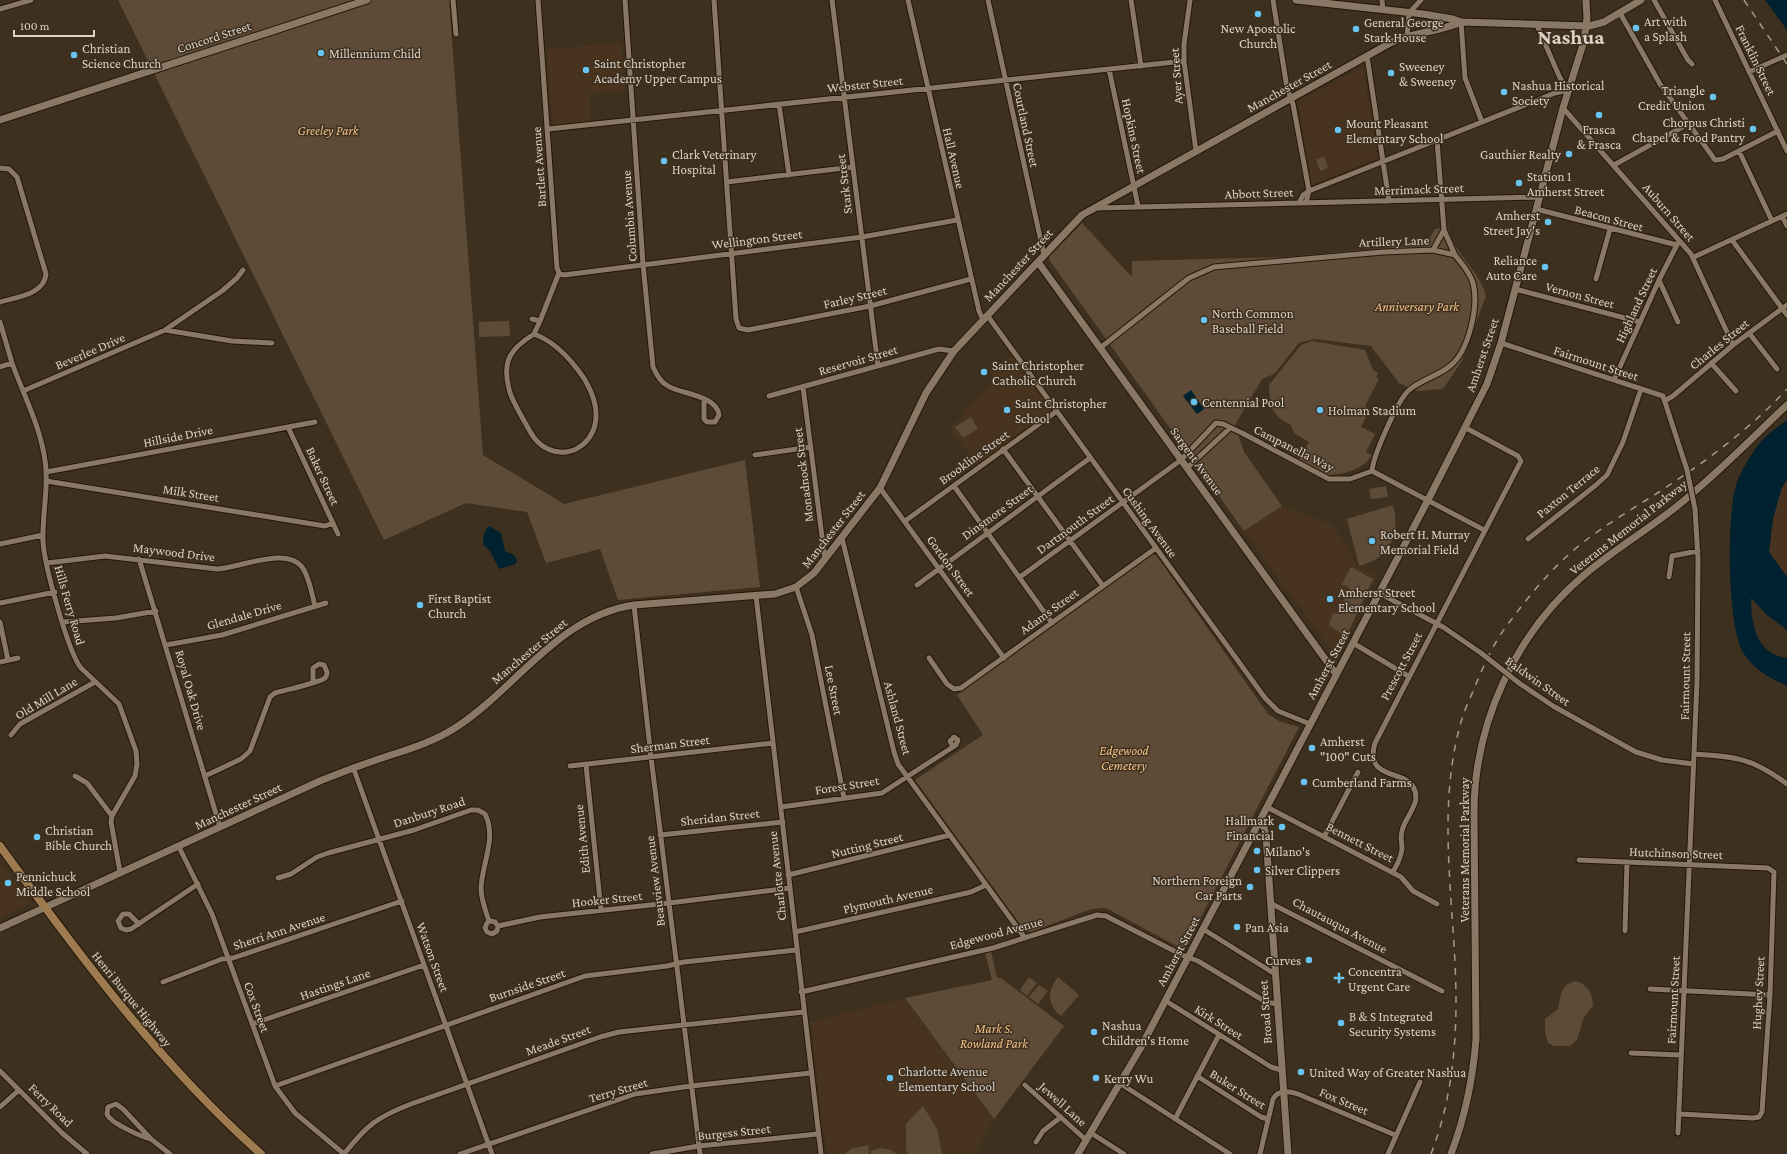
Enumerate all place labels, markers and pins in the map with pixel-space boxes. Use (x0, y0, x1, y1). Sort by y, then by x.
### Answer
marker: New Apostolic Church (1253, 9, 1263, 19)
place label: Art with a Splash (1644, 14, 1687, 44)
place label: General George Stark House (1364, 15, 1444, 45)
place label: New Apostolic Church (1221, 21, 1296, 51)
marker: Art with a Splash (1631, 23, 1641, 33)
marker: General George Stark House (1351, 24, 1361, 34)
place label: Christian Science Church (82, 41, 161, 71)
place label: Millennium Child (329, 46, 421, 61)
marker: Millennium Child (316, 48, 326, 58)
marker: Christian Science Church (69, 50, 79, 60)
place label: Saint Christopher Academy Upper Campus (594, 56, 722, 86)
place label: Sweeney & Sweeney (1399, 59, 1457, 89)
marker: Saint Christopher Academy Upper Campus (581, 65, 591, 75)
marker: Sweeney & Sweeney (1386, 68, 1396, 78)
place label: Nashua Historical Society (1512, 78, 1605, 108)
place label: Triangle Credit Union (1638, 83, 1705, 113)
marker: Nashua Historical Society (1499, 87, 1509, 97)
marker: Triangle Credit Union (1708, 92, 1718, 102)
marker: Frasca & Frasca (1594, 110, 1604, 120)
place label: Chorpus Christi Chapel & Food Pantry (1632, 115, 1746, 145)
place label: Mount Pleasant Elementary School (1346, 116, 1444, 146)
place label: Frasca & Frasca (1577, 122, 1621, 152)
marker: Chorpus Christi Chapel & Food Pantry (1748, 124, 1758, 134)
marker: Mount Pleasant Elementary School (1333, 125, 1343, 135)
place label: Clark Veterinary Hospital (672, 147, 757, 177)
place label: Gauthier Realty (1480, 147, 1562, 162)
marker: Gauthier Realty (1564, 149, 1574, 159)
marker: Clark Veterinary Hospital (659, 156, 669, 166)
place label: Station 1 Amherst Street (1527, 169, 1605, 199)
marker: Station 1 Amherst Street (1514, 178, 1524, 188)
place label: Amherst Street Jay's (1483, 208, 1541, 238)
marker: Amherst Street Jay's (1543, 217, 1553, 227)
place label: Reliance Auto Care (1486, 253, 1537, 283)
marker: Reliance Auto Care (1540, 262, 1550, 272)
place label: North Common Baseball Field (1212, 306, 1294, 336)
marker: North Common Baseball Field (1199, 315, 1209, 325)
place label: Saint Christopher Catholic Church (992, 358, 1084, 388)
marker: Saint Christopher Catholic Church (979, 367, 989, 377)
place label: Centennial Pool (1202, 395, 1285, 410)
place label: Saint Christopher School (1015, 396, 1107, 426)
marker: Centennial Pool (1189, 397, 1199, 407)
place label: Holman Stadium (1328, 403, 1417, 418)
marker: Saint Christopher School (1002, 405, 1012, 415)
marker: Holman Stadium (1315, 405, 1325, 415)
place label: Robert H. Murray Memorial Field (1380, 527, 1471, 557)
marker: Robert H. Murray Memorial Field (1367, 536, 1377, 546)
place label: Amherst Street Elementary School (1338, 585, 1436, 615)
place label: First Baptist Church (428, 591, 492, 621)
marker: Amherst Street Elementary School (1325, 594, 1335, 604)
marker: First Baptist Church (415, 600, 425, 610)
place label: Amherst "100" Cuts (1320, 734, 1376, 764)
marker: Amherst "100" Cuts (1307, 743, 1317, 753)
place label: Cumberland Farms (1312, 775, 1412, 790)
marker: Cumberland Farms (1299, 777, 1309, 787)
place label: Hallmark Financial (1225, 813, 1275, 843)
marker: Hallmark Financial (1277, 822, 1287, 832)
place label: Christian Bible Church (45, 823, 112, 853)
marker: Christian Bible Church (32, 832, 42, 842)
place label: Milano's (1265, 844, 1310, 859)
marker: Milano's (1252, 846, 1262, 856)
place label: Silver Clippers (1265, 863, 1340, 878)
marker: Silver Clippers (1252, 865, 1262, 875)
place label: Pennichuck Middle School (16, 869, 91, 899)
place label: Northern Foreign Car Parts (1152, 873, 1242, 903)
marker: Pennichuck Middle School (3, 878, 13, 888)
marker: Northern Foreign Car Parts (1245, 882, 1255, 892)
place label: Pan Asia (1245, 920, 1289, 935)
marker: Pan Asia (1232, 922, 1242, 932)
place label: Curves (1265, 953, 1301, 968)
marker: Curves (1304, 955, 1314, 965)
place label: Concentra Urgent Care (1348, 964, 1410, 994)
marker: Concentra Urgent Care (1333, 972, 1345, 984)
place label: B & S Integrated Security Systems (1349, 1009, 1436, 1039)
place label: Nashua Children's Home (1102, 1018, 1189, 1048)
marker: B & S Integrated Security Systems (1336, 1018, 1346, 1028)
marker: Nashua Children's Home (1089, 1027, 1099, 1037)
place label: Charlotte Avenue Elementary School (898, 1064, 996, 1094)
place label: United Way of Greater Nashua (1309, 1065, 1466, 1080)
marker: United Way of Greater Nashua (1296, 1067, 1306, 1077)
place label: Kerry Wu (1104, 1071, 1153, 1086)
marker: Charlotte Avenue Elementary School (885, 1073, 895, 1083)
marker: Kerry Wu (1091, 1073, 1101, 1083)

